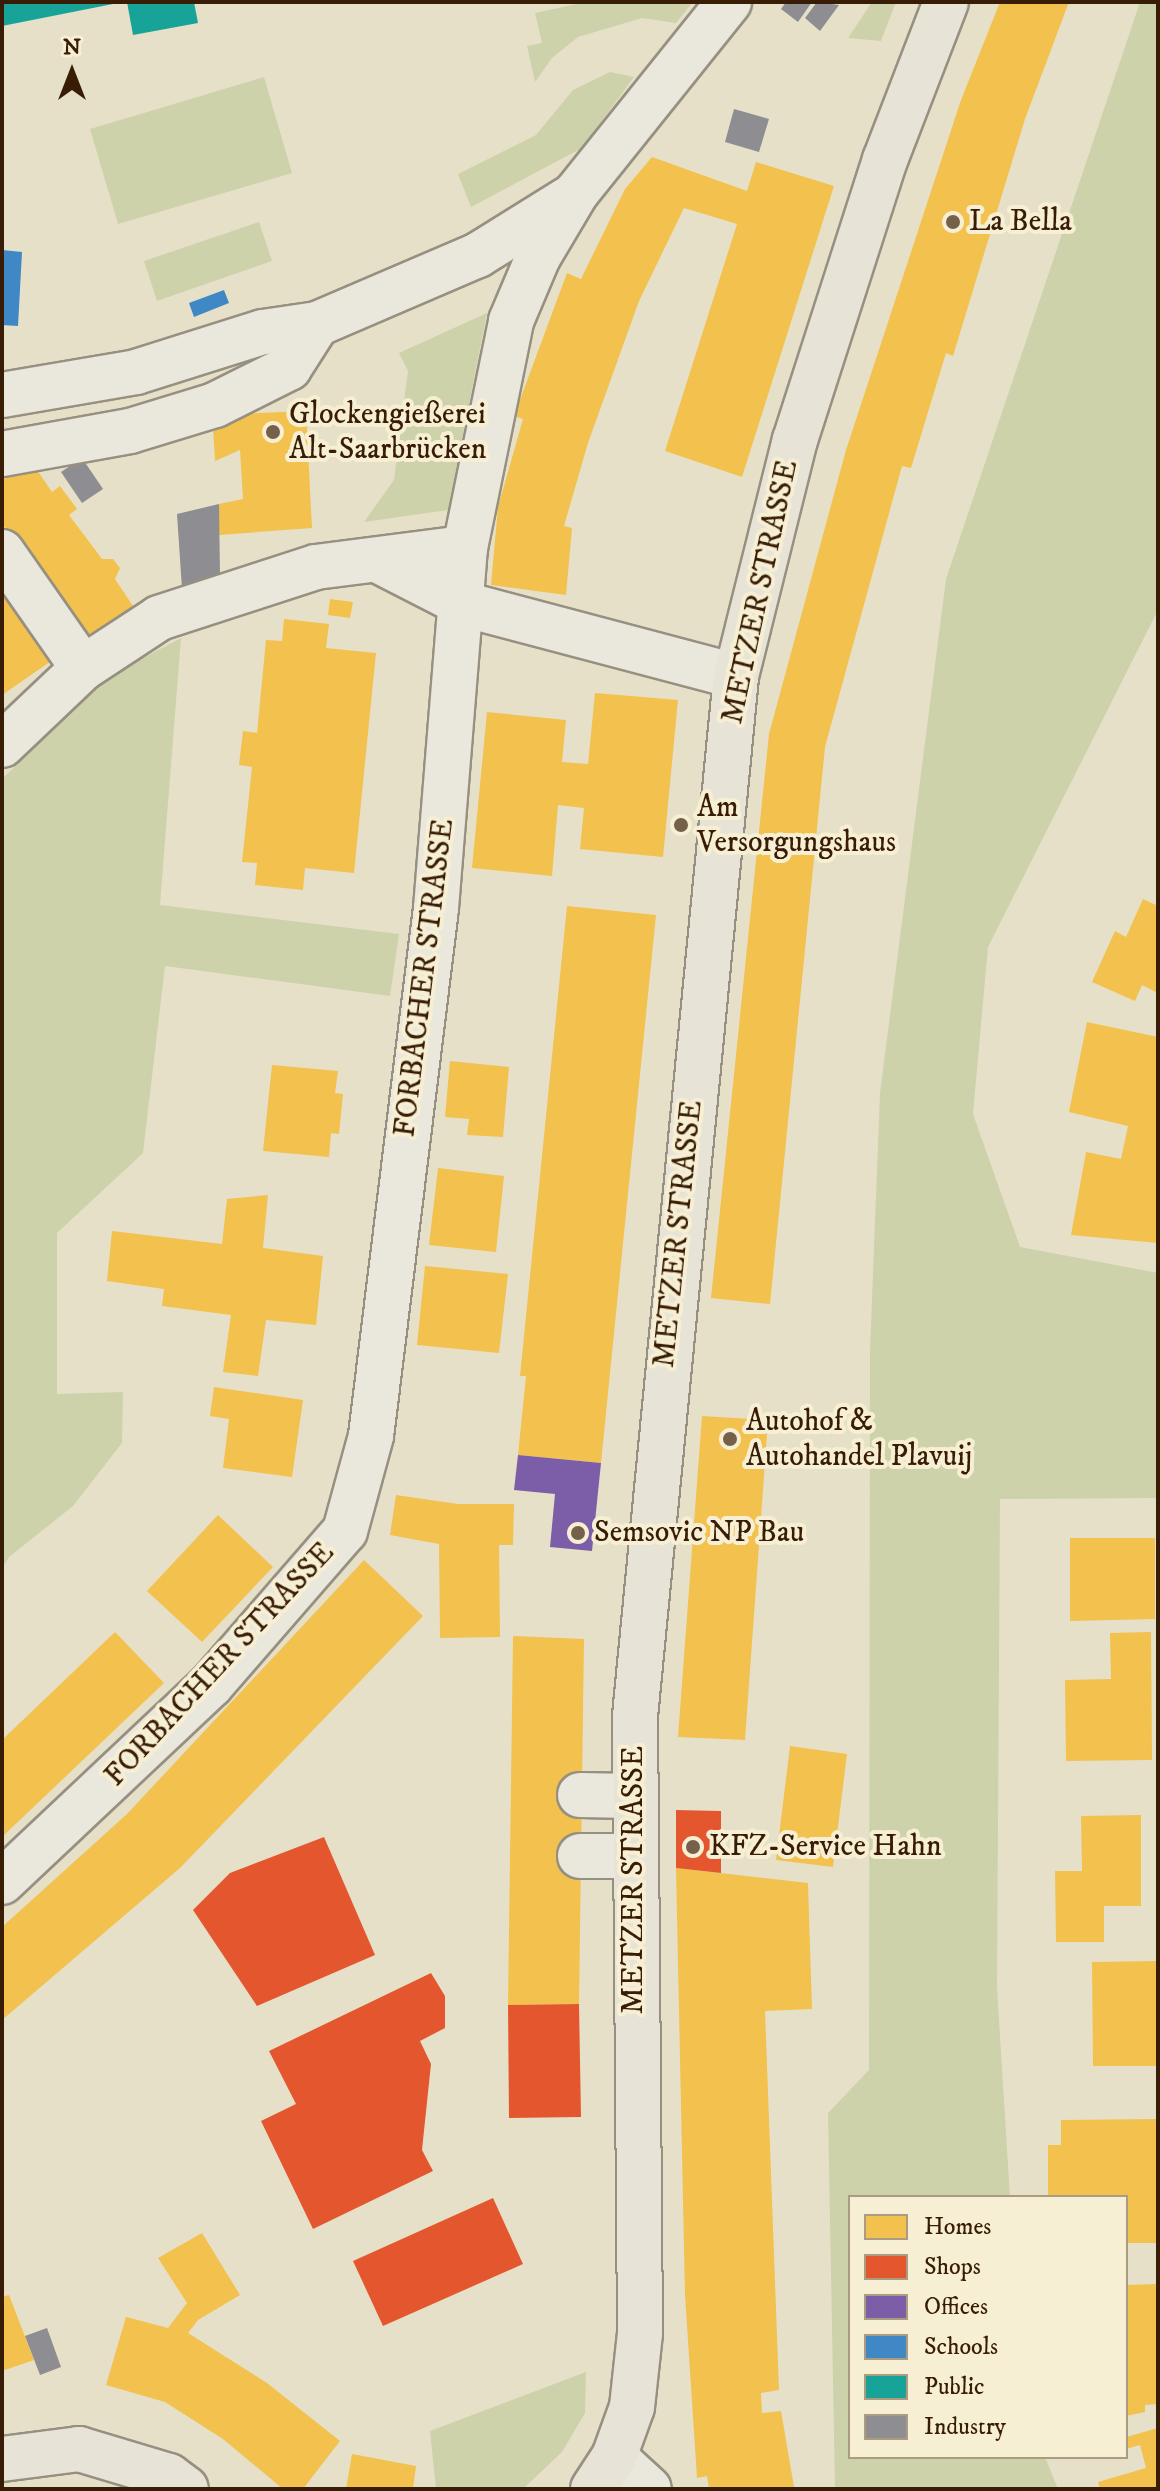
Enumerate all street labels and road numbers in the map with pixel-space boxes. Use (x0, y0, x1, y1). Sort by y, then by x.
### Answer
street label: METZER STRASSE (715, 457, 807, 727)
street label: FORBACHER STRASSE (388, 817, 462, 1139)
street label: METZER STRASSE (647, 1099, 711, 1369)
street label: FORBACHER STRASSE (98, 1536, 342, 1794)
street label: METZER STRASSE (616, 1746, 652, 2014)

